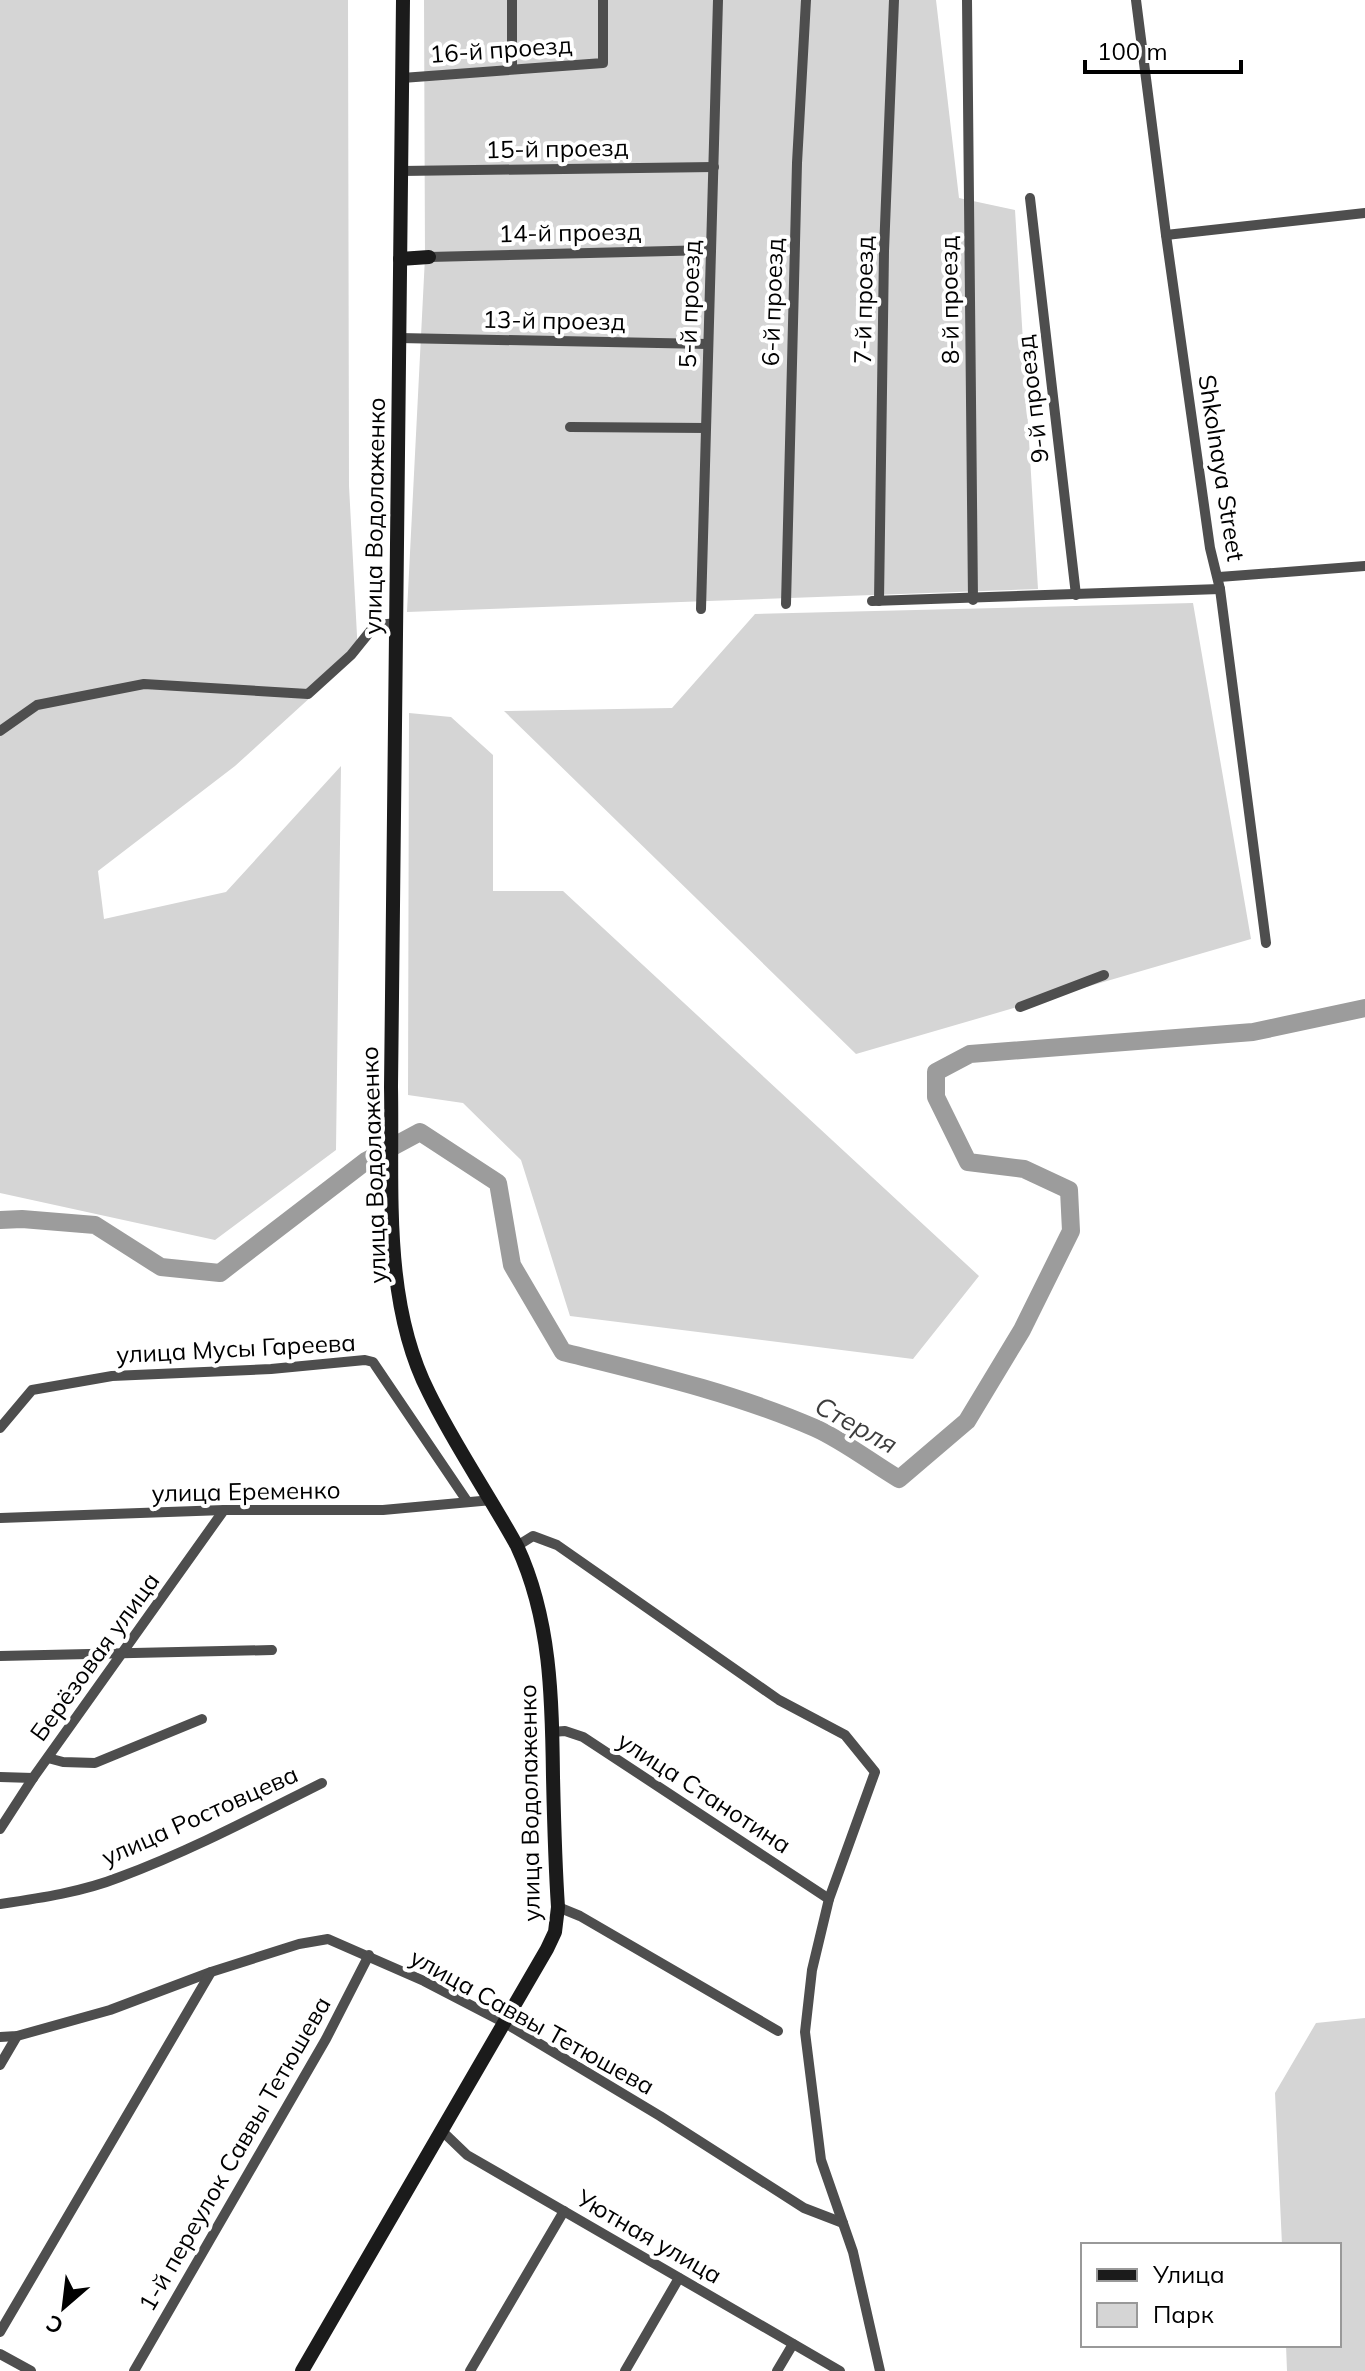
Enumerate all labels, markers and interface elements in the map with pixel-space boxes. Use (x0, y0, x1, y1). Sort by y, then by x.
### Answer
scale bar (1085, 24, 1241, 74)
street label: 16-й проезд (429, 29, 573, 69)
text: 100 m (1097, 36, 1168, 66)
street label: 15-й проезд (485, 132, 629, 164)
street label: 14-й проезд (498, 216, 642, 248)
street label: 7-й проезд (847, 236, 879, 364)
street label: 8-й проезд (933, 236, 965, 364)
street label: 6-й проезд (755, 237, 789, 367)
street label: 5-й проезд (672, 239, 706, 369)
street label: 13-й проезд (482, 304, 626, 336)
street label: 9-й проезд (1009, 334, 1055, 465)
street label: Shkolnaya Street (1192, 372, 1252, 563)
street label: улица Водолаженко (357, 397, 391, 635)
street label: улица Водолаженко (354, 1046, 392, 1284)
street label: улица Мусы Гареева (115, 1327, 356, 1369)
water label: Стерля (809, 1389, 903, 1461)
street label: улица Еременко (151, 1474, 341, 1508)
street label: Берёзовая улица (23, 1566, 165, 1747)
street label: улица Водолаженко (512, 1684, 546, 1922)
street label: улица Станотина (612, 1725, 797, 1859)
street label: улица Ростовцева (97, 1758, 302, 1872)
street label: улица Саввы Тетюшева (405, 1941, 660, 2101)
street label: 1-й переулок Саввы Тетюшева (132, 1991, 337, 2316)
street label: Уютная улица (571, 2182, 728, 2290)
legend (1081, 2243, 1341, 2347)
text: Улица (1152, 2259, 1225, 2289)
north arrow (24, 2267, 104, 2347)
text: Парк (1153, 2299, 1214, 2329)
text: С (41, 2309, 68, 2341)

